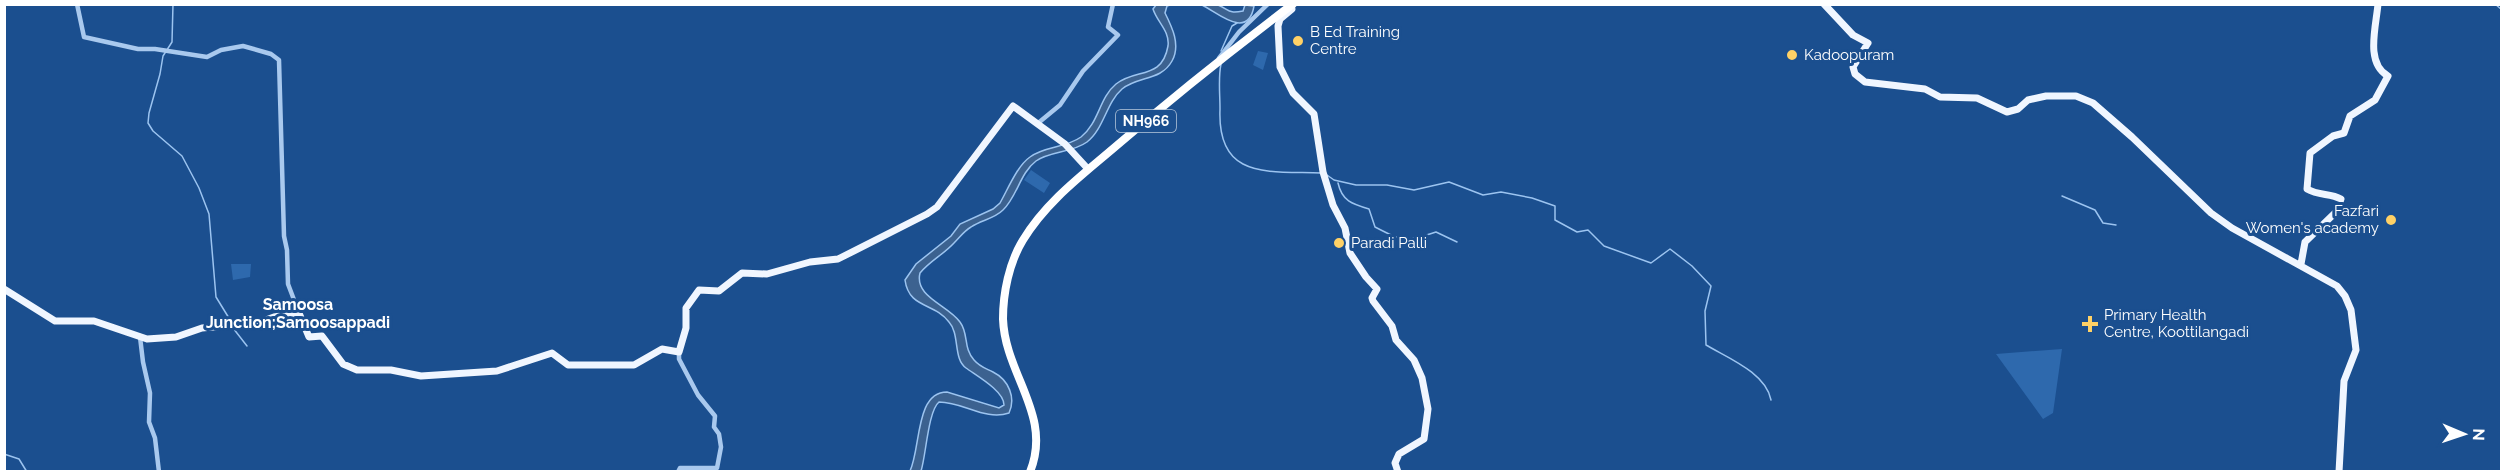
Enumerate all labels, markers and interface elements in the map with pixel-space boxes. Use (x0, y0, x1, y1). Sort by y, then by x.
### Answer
place label: B Ed Training Centre (1310, 23, 1400, 58)
marker: B Ed Training Centre (1291, 34, 1305, 48)
place label: Kadoopuram (1804, 46, 1894, 64)
marker: Kadoopuram (1785, 48, 1799, 62)
road number: NH966 (1116, 110, 1176, 132)
place label: Fazfari Women's academy (2246, 202, 2379, 237)
marker: Fazfari Women's academy (2384, 213, 2398, 227)
place label: Paradi Palli (1351, 234, 1427, 252)
marker: Paradi Palli (1332, 236, 1346, 250)
district label: Samoosa Junction;Samoosappadi (206, 295, 390, 332)
place label: Primary Health Centre, Koottilangadi (2104, 306, 2249, 341)
marker: Primary Health Centre, Koottilangadi (2081, 315, 2099, 333)
north arrow (2434, 404, 2494, 464)
text: N (2469, 428, 2488, 441)

